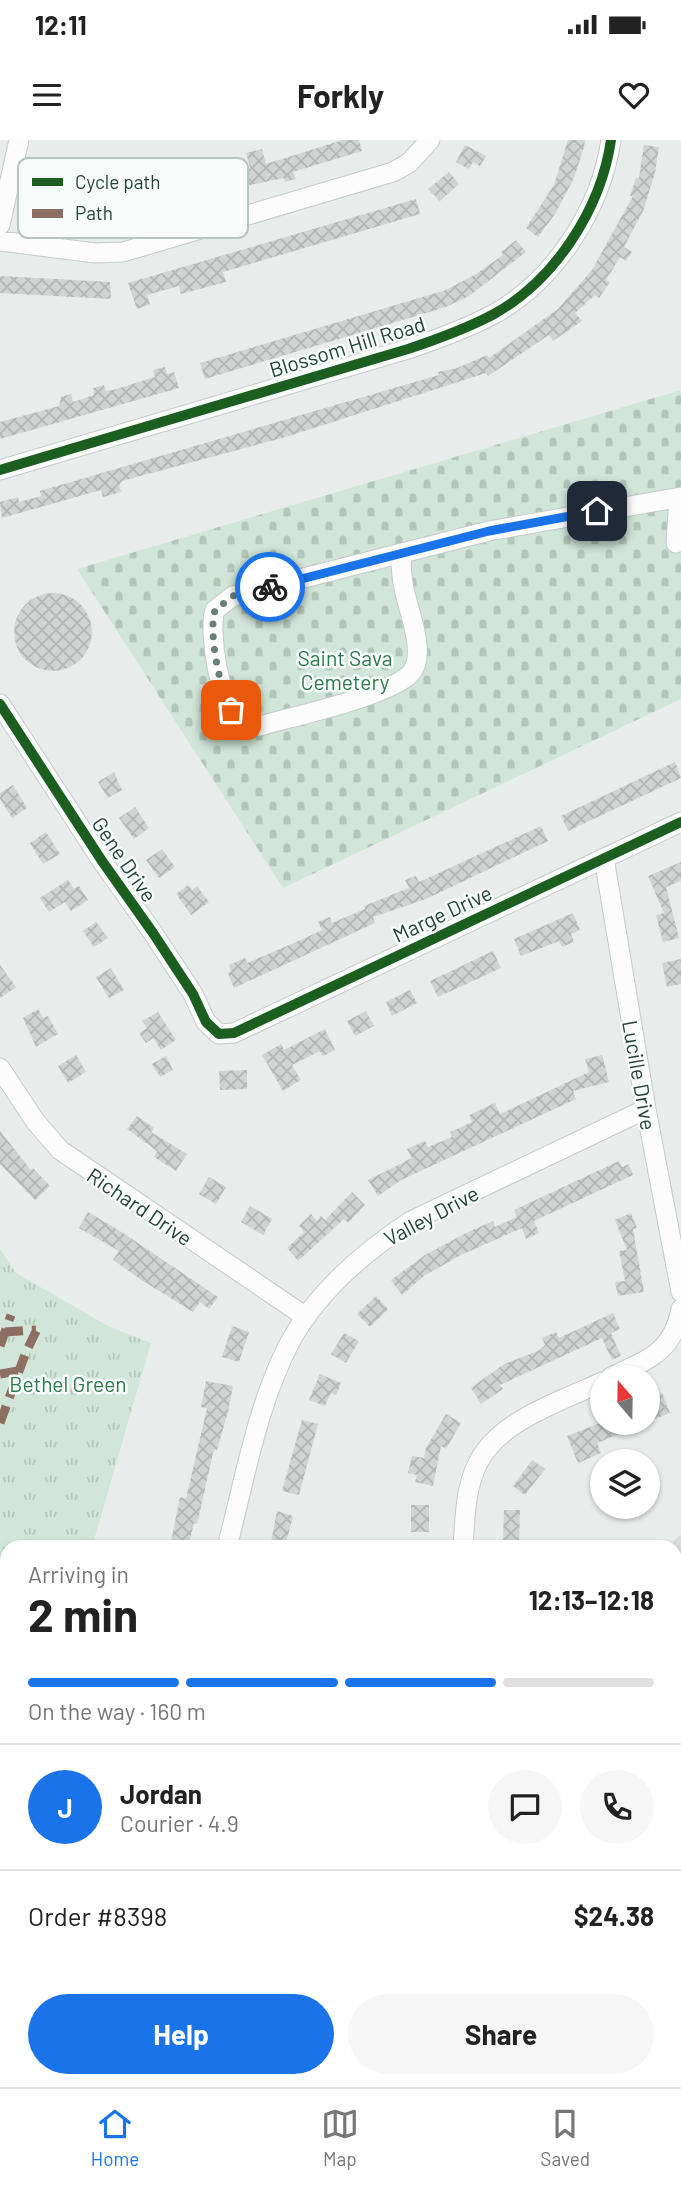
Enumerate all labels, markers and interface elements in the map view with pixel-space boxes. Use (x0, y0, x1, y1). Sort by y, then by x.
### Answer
text: 12:11 (35, 9, 87, 40)
icon: menu (28, 76, 66, 114)
text: Forkly (297, 76, 384, 114)
icon: heart (615, 76, 653, 114)
legend (18, 158, 248, 238)
text: Cycle path (75, 170, 160, 193)
text: Path (75, 201, 113, 224)
street label: Blossom Hill Road (266, 310, 428, 382)
pin (567, 481, 627, 541)
icon: home (578, 492, 616, 530)
courier (235, 552, 305, 622)
icon: bike (251, 568, 289, 606)
park label: Saint Sava Cemetery (298, 645, 392, 694)
pin (201, 680, 261, 740)
icon: bag (212, 691, 250, 729)
street label: Gene Drive (87, 812, 163, 906)
street label: Marge Drive (388, 879, 496, 947)
street label: Lucille Drive (618, 1018, 662, 1132)
street label: Richard Drive (83, 1162, 197, 1250)
street label: Valley Drive (380, 1180, 482, 1250)
north arrow (590, 1365, 660, 1435)
map controls (590, 1365, 660, 1519)
park label: Bethel Green (9, 1371, 127, 1396)
button: layers (590, 1449, 660, 1519)
text: Arriving in (28, 1560, 129, 1588)
text: 12:13–12:18 (529, 1584, 654, 1615)
text: 2 min (28, 1586, 138, 1641)
text: On the way · 160 m (28, 1697, 206, 1725)
button: chat (488, 1770, 562, 1844)
button: phone (580, 1770, 654, 1844)
text: Jordan (120, 1778, 202, 1809)
text: J (57, 1792, 73, 1823)
text: Courier · 4.9 (120, 1809, 239, 1837)
text: Order #8398 (28, 1900, 167, 1931)
text: $24.38 (574, 1900, 654, 1931)
button: Help (28, 1994, 334, 2074)
button: Share (348, 1994, 654, 2074)
tab: Home (91, 2105, 139, 2170)
tab: Map (321, 2105, 359, 2170)
tab: Saved (540, 2105, 590, 2170)

